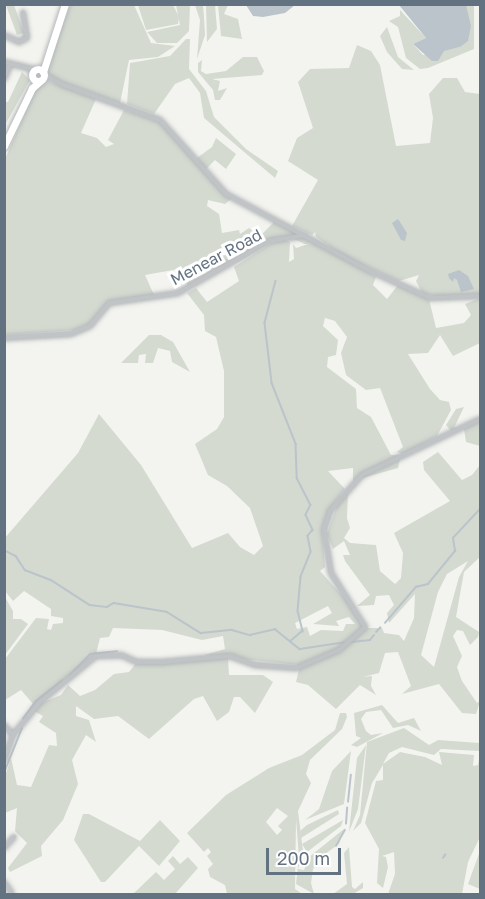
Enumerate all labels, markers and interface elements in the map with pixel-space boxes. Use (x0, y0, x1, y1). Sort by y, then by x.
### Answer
street label: Menear Road (167, 225, 265, 289)
scale bar (269, 836, 344, 874)
text: 200 m (277, 847, 330, 869)

